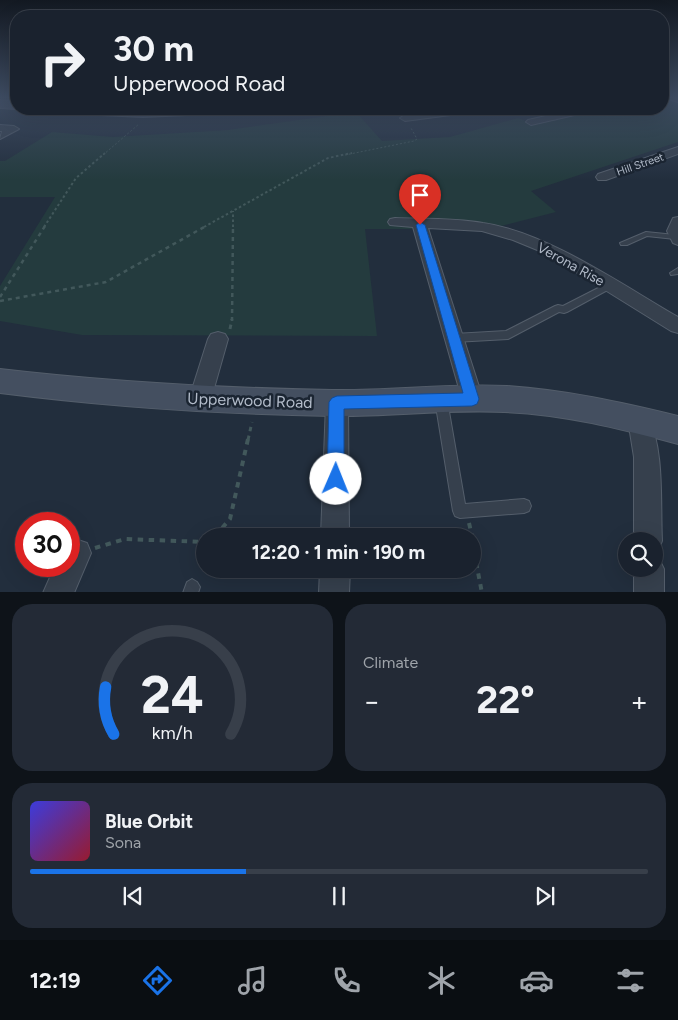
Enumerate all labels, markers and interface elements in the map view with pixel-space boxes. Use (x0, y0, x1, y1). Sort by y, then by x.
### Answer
text: 30 m (113, 28, 194, 70)
icon: right (30, 30, 95, 95)
text: Upperwood Road (113, 70, 286, 97)
street label: Hill Street (615, 150, 666, 179)
pin (399, 174, 441, 225)
icon: arrive (406, 181, 434, 209)
street label: Verona Rise (534, 239, 608, 290)
street label: Upperwood Road (187, 389, 313, 412)
position arrow (309, 452, 361, 504)
speed limit sign: 30 (15, 512, 80, 577)
map controls (618, 532, 663, 577)
button: search (618, 532, 663, 577)
text: 12:20 · 1 min · 190 m (252, 541, 425, 564)
text: Climate (363, 653, 418, 672)
text: 24 (141, 664, 204, 726)
text: 22° (476, 677, 535, 723)
text: − (363, 684, 380, 718)
text: + (631, 684, 648, 718)
text: km/h (152, 722, 193, 743)
text: Blue Orbit (105, 810, 193, 833)
text: Sona (105, 833, 141, 852)
icon: previous (119, 882, 147, 910)
icon: pause (325, 882, 353, 910)
icon: next (531, 882, 559, 910)
icon: directions (140, 963, 175, 998)
icon: music (235, 963, 270, 998)
icon: phone (329, 963, 364, 998)
icon: climate (424, 963, 459, 998)
icon: car (519, 963, 554, 998)
icon: filters (613, 963, 648, 998)
text: 12:19 (30, 967, 81, 994)

